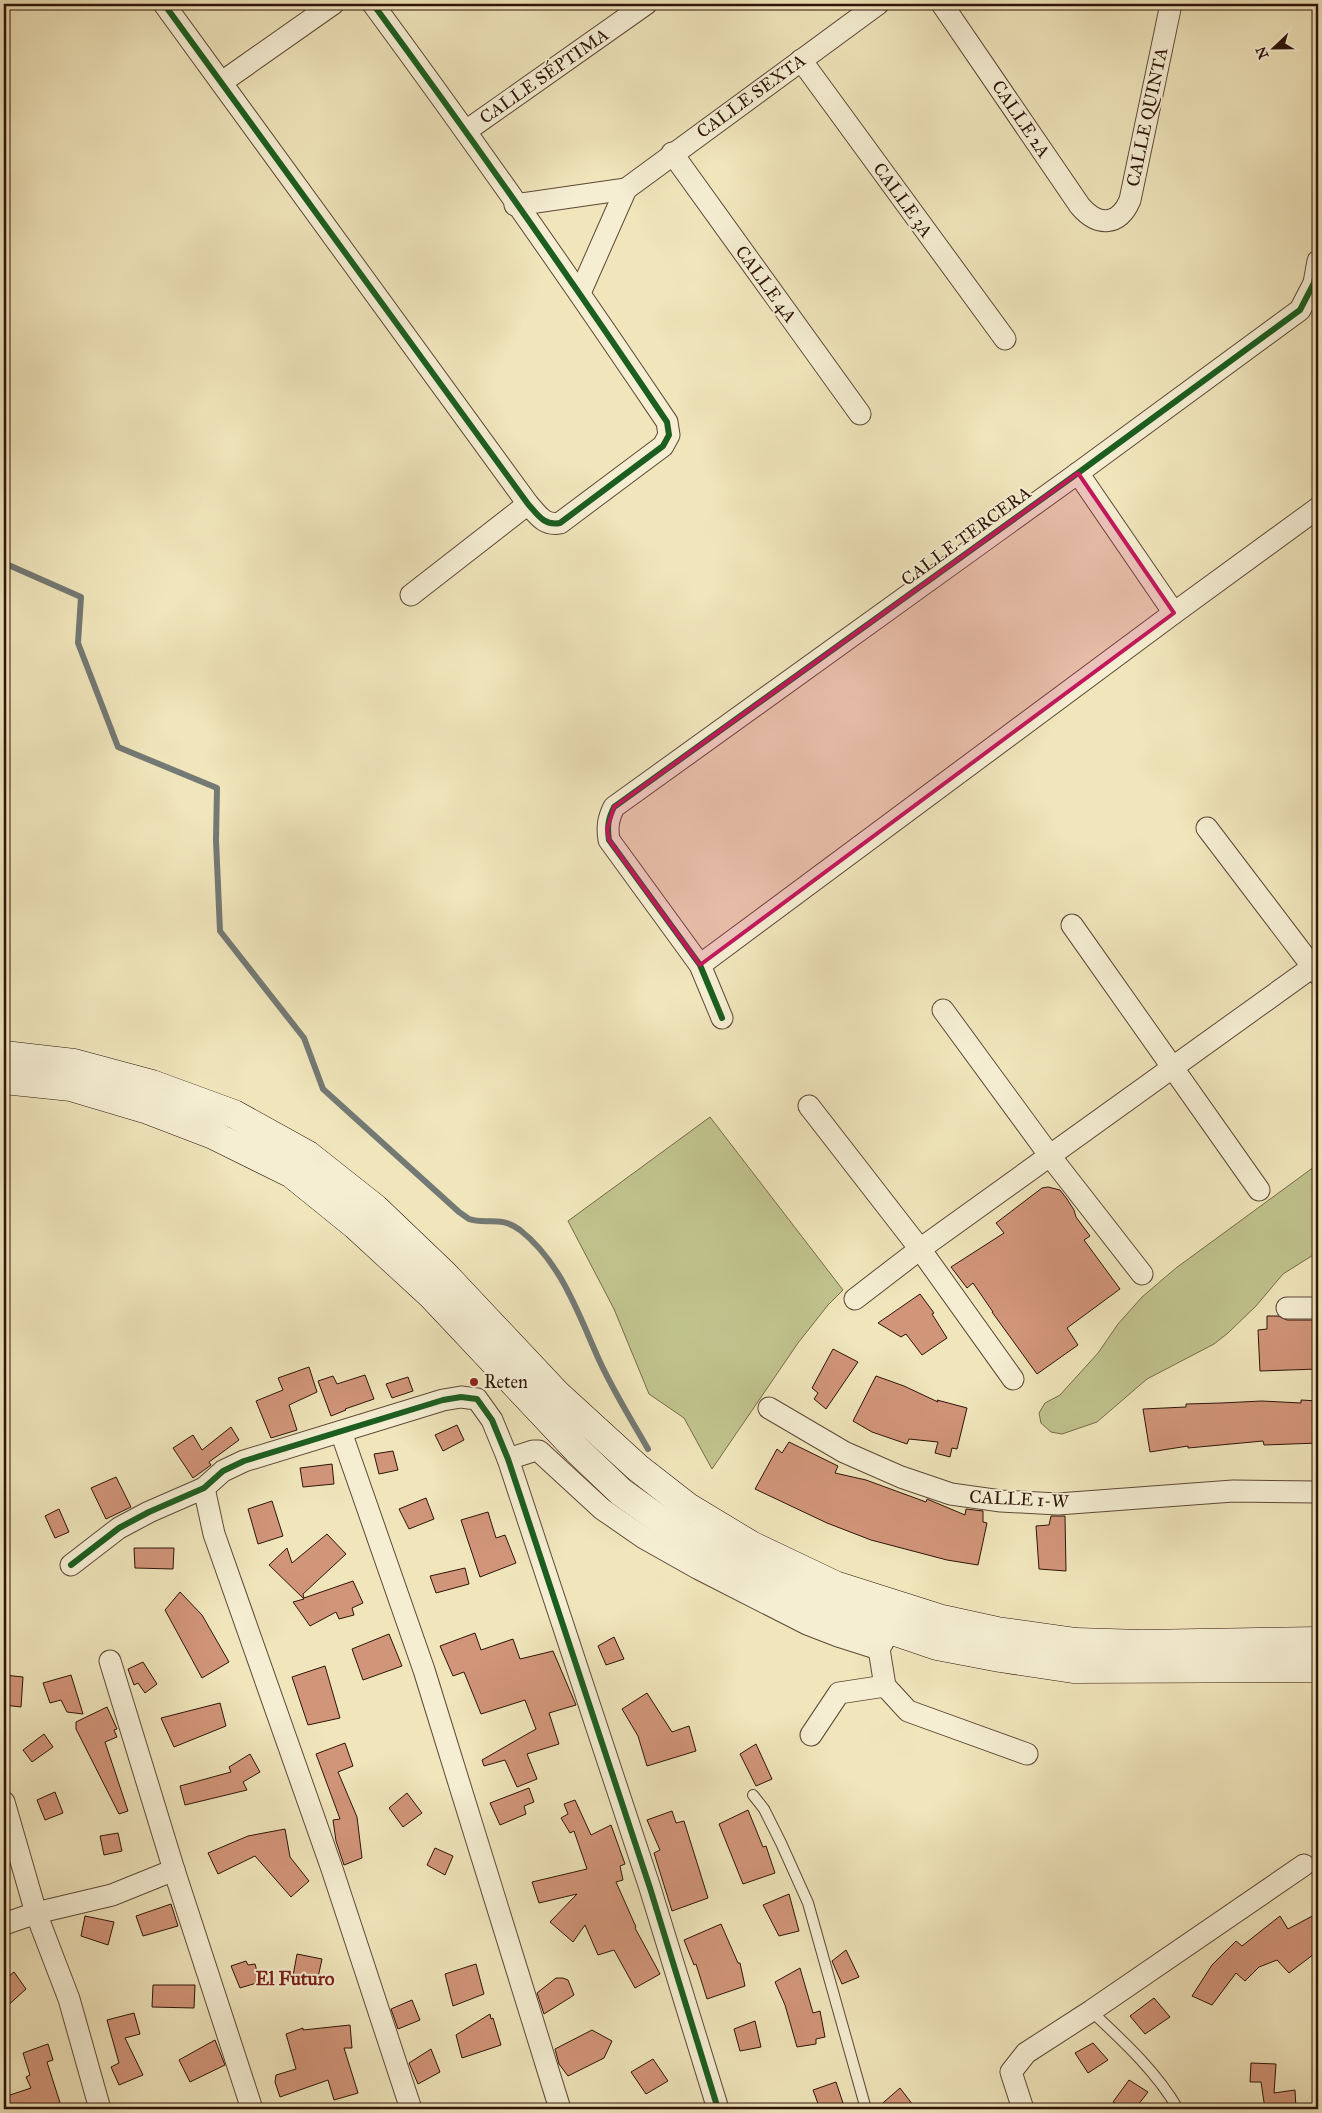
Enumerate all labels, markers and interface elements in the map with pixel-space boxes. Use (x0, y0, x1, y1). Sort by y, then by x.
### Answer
street label: CALLE SÉPTIMA (474, 22, 613, 129)
north arrow (1250, 22, 1300, 72)
text: N (1252, 44, 1273, 61)
street label: CALLE QUINTA (1122, 45, 1172, 189)
street label: CALLE SEXTA (692, 49, 810, 143)
street label: CALLE 2A (987, 76, 1055, 162)
street label: CALLE 3A (869, 158, 937, 242)
street label: CALLE 4A (731, 241, 801, 327)
street label: CALLE TERCERA (897, 481, 1035, 591)
place label: Reten (484, 1371, 528, 1393)
marker: Reten (468, 1376, 480, 1388)
street label: CALLE 1-W (969, 1485, 1070, 1513)
district label: El Futuro (256, 1967, 335, 1990)

